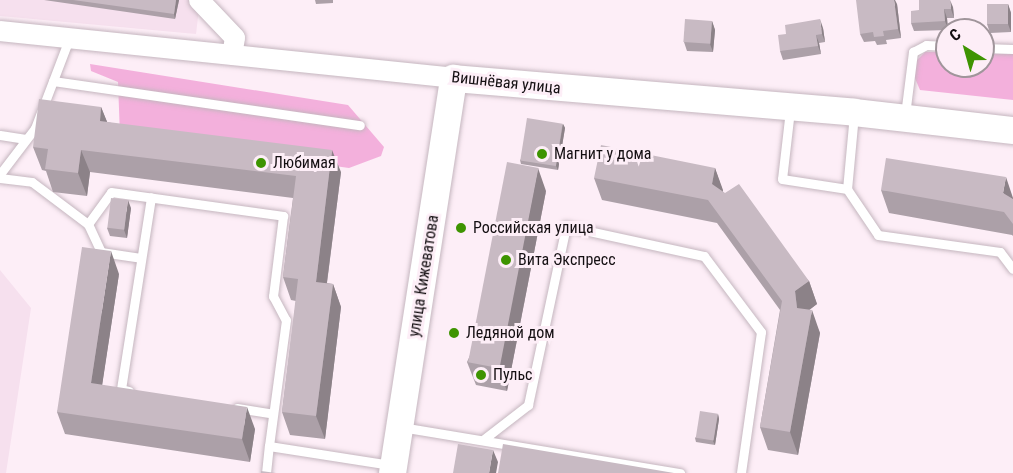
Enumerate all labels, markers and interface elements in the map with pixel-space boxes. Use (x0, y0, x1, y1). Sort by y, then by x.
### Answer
north arrow (935, 18, 995, 78)
text: С (946, 24, 964, 45)
street label: Вишнёвая улица (450, 68, 562, 98)
place label: Магнит у дома (554, 144, 651, 164)
marker: Магнит у дома (535, 147, 549, 161)
place label: Любимая (273, 153, 336, 173)
marker: Любимая (254, 156, 268, 170)
street label: улица Кижеватова (405, 214, 443, 338)
place label: Российская улица (473, 218, 594, 238)
marker: Российская улица (454, 221, 468, 235)
place label: Вита Экспресс (518, 250, 616, 270)
marker: Вита Экспресс (499, 253, 513, 267)
place label: Ледяной дом (466, 323, 555, 343)
marker: Ледяной дом (447, 326, 461, 340)
place label: Пульс (493, 365, 532, 385)
marker: Пульс (474, 368, 488, 382)

